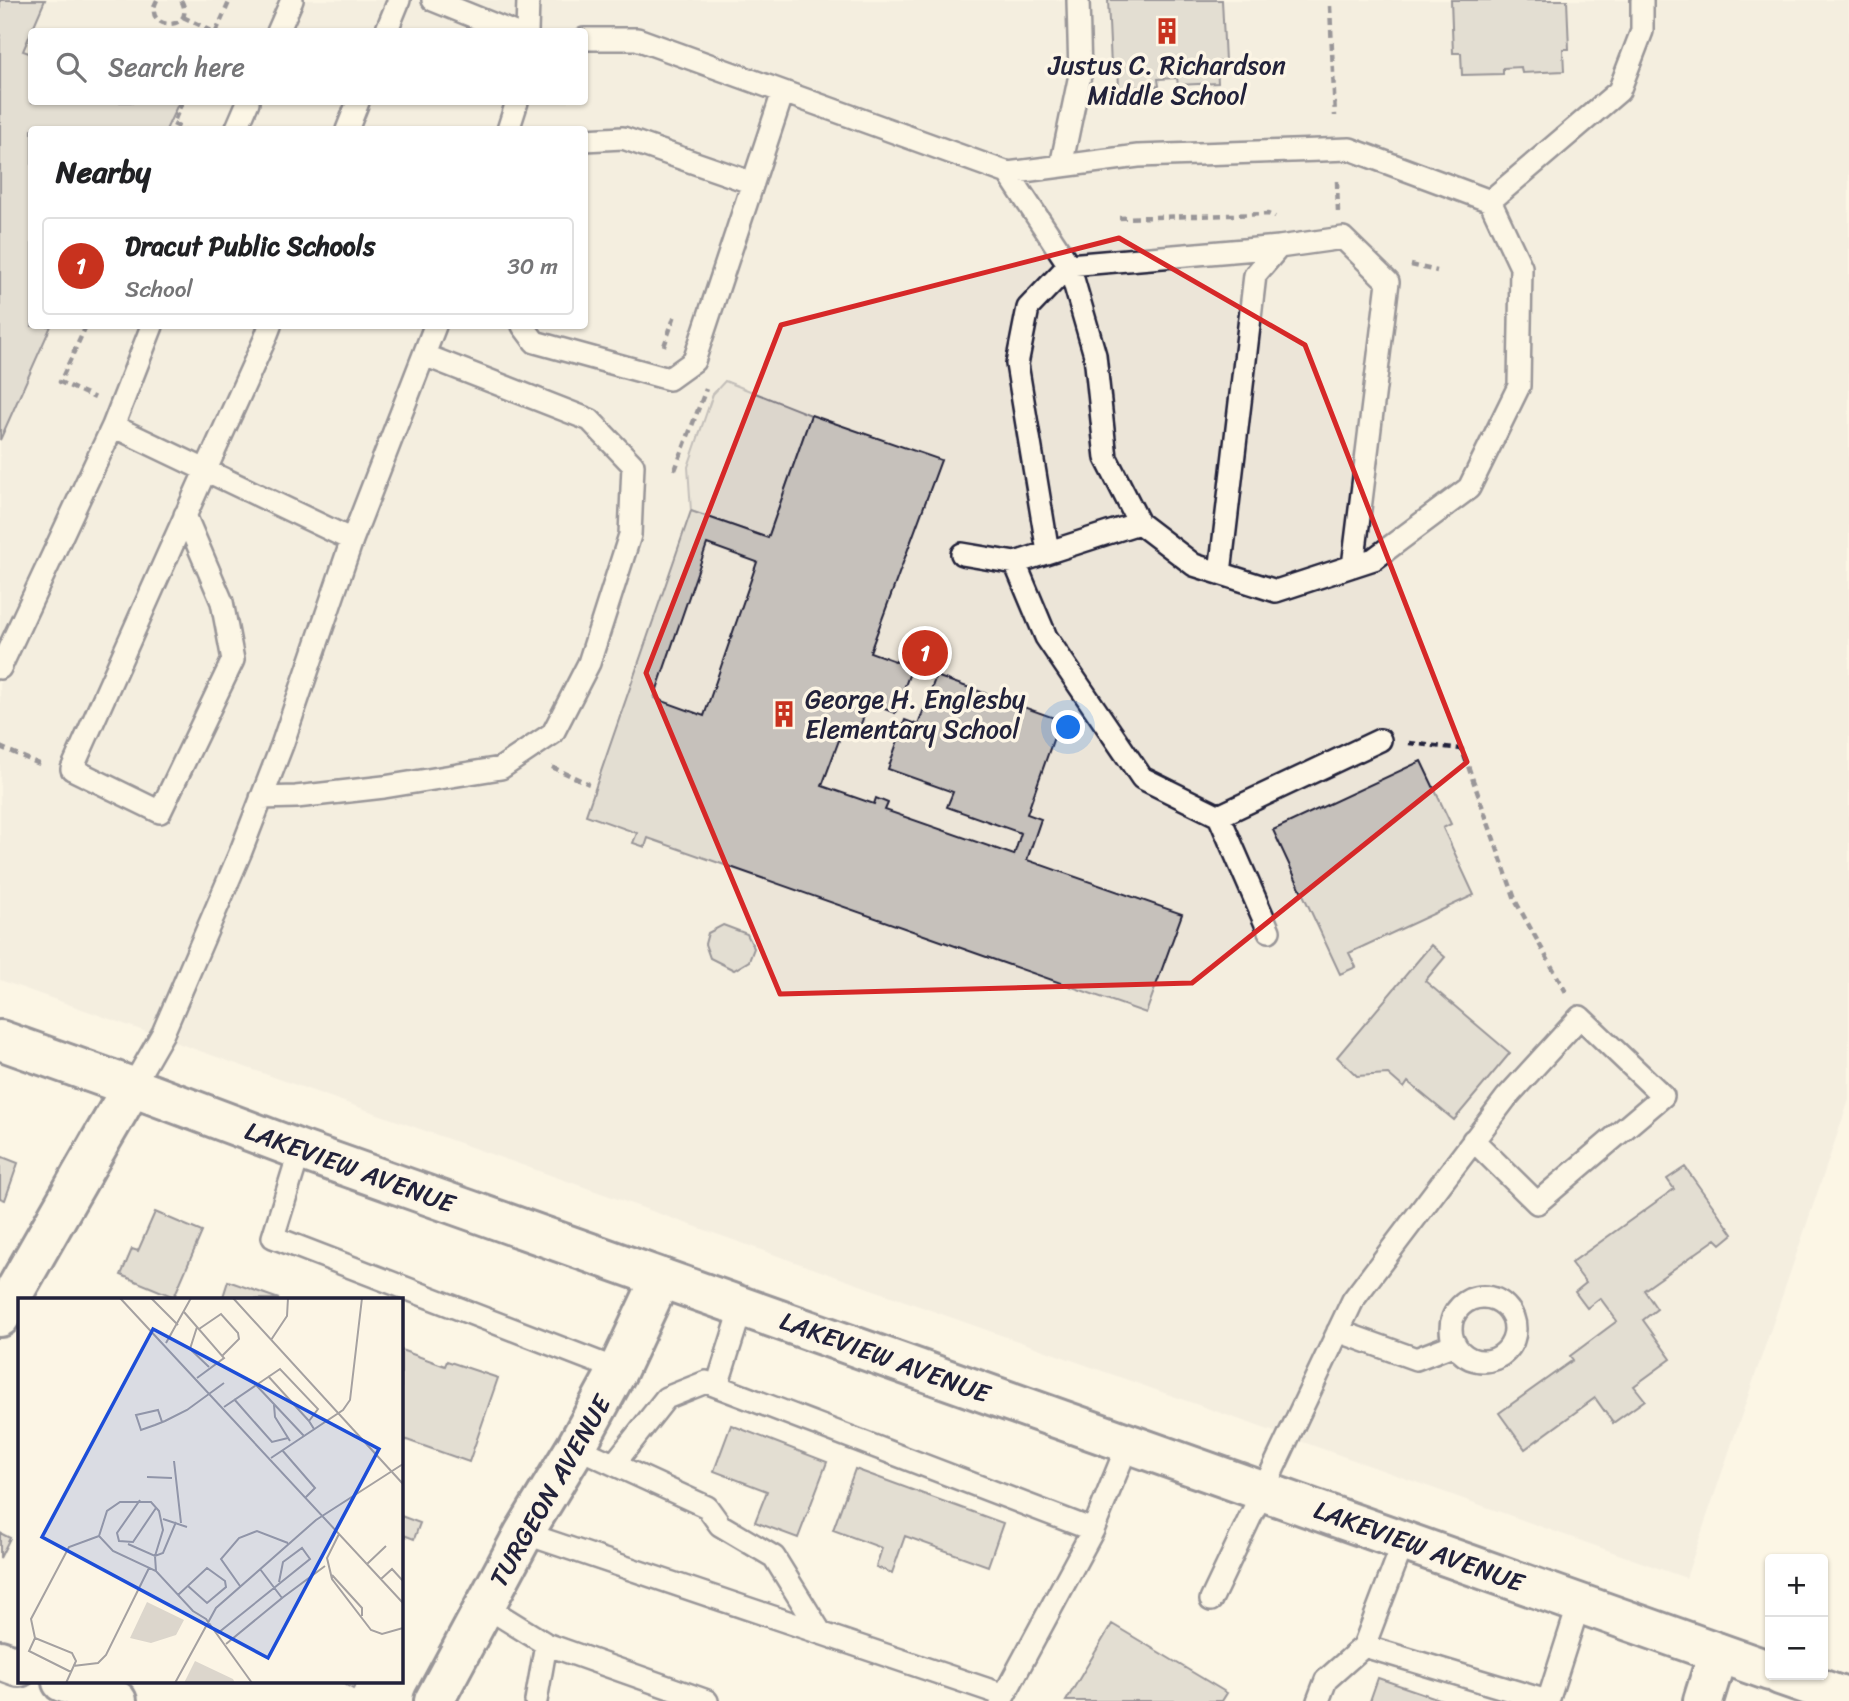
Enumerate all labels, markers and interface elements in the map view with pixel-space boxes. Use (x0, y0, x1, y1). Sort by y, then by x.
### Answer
building icon: Justus C. Richardson Middle School (1152, 16, 1182, 46)
search box (28, 28, 588, 105)
place label: Justus C. Richardson Middle School (1047, 42, 1286, 118)
text: Search here (108, 44, 245, 90)
icon: search (52, 48, 90, 86)
text: Nearby (56, 145, 151, 199)
text: Dracut Public Schools (125, 223, 375, 269)
text: 1 (76, 246, 86, 287)
text: 30 m (507, 246, 558, 287)
text: School (125, 269, 193, 310)
pin: 1 (902, 627, 948, 679)
place label: George H. Englesby Elementary School (805, 676, 1026, 752)
building icon: George H. Englesby Elementary School (769, 699, 799, 729)
your location (1051, 710, 1085, 744)
street label: LAKEVIEW AVENUE (238, 1108, 463, 1227)
inset map (18, 1298, 402, 1684)
street label: LAKEVIEW AVENUE (773, 1298, 998, 1417)
street label: TURGEON AVENUE (476, 1385, 625, 1596)
street label: LAKEVIEW AVENUE (1307, 1487, 1532, 1606)
map controls (1765, 1554, 1828, 1680)
button: + (1765, 1554, 1828, 1617)
button: − (1765, 1617, 1828, 1680)

